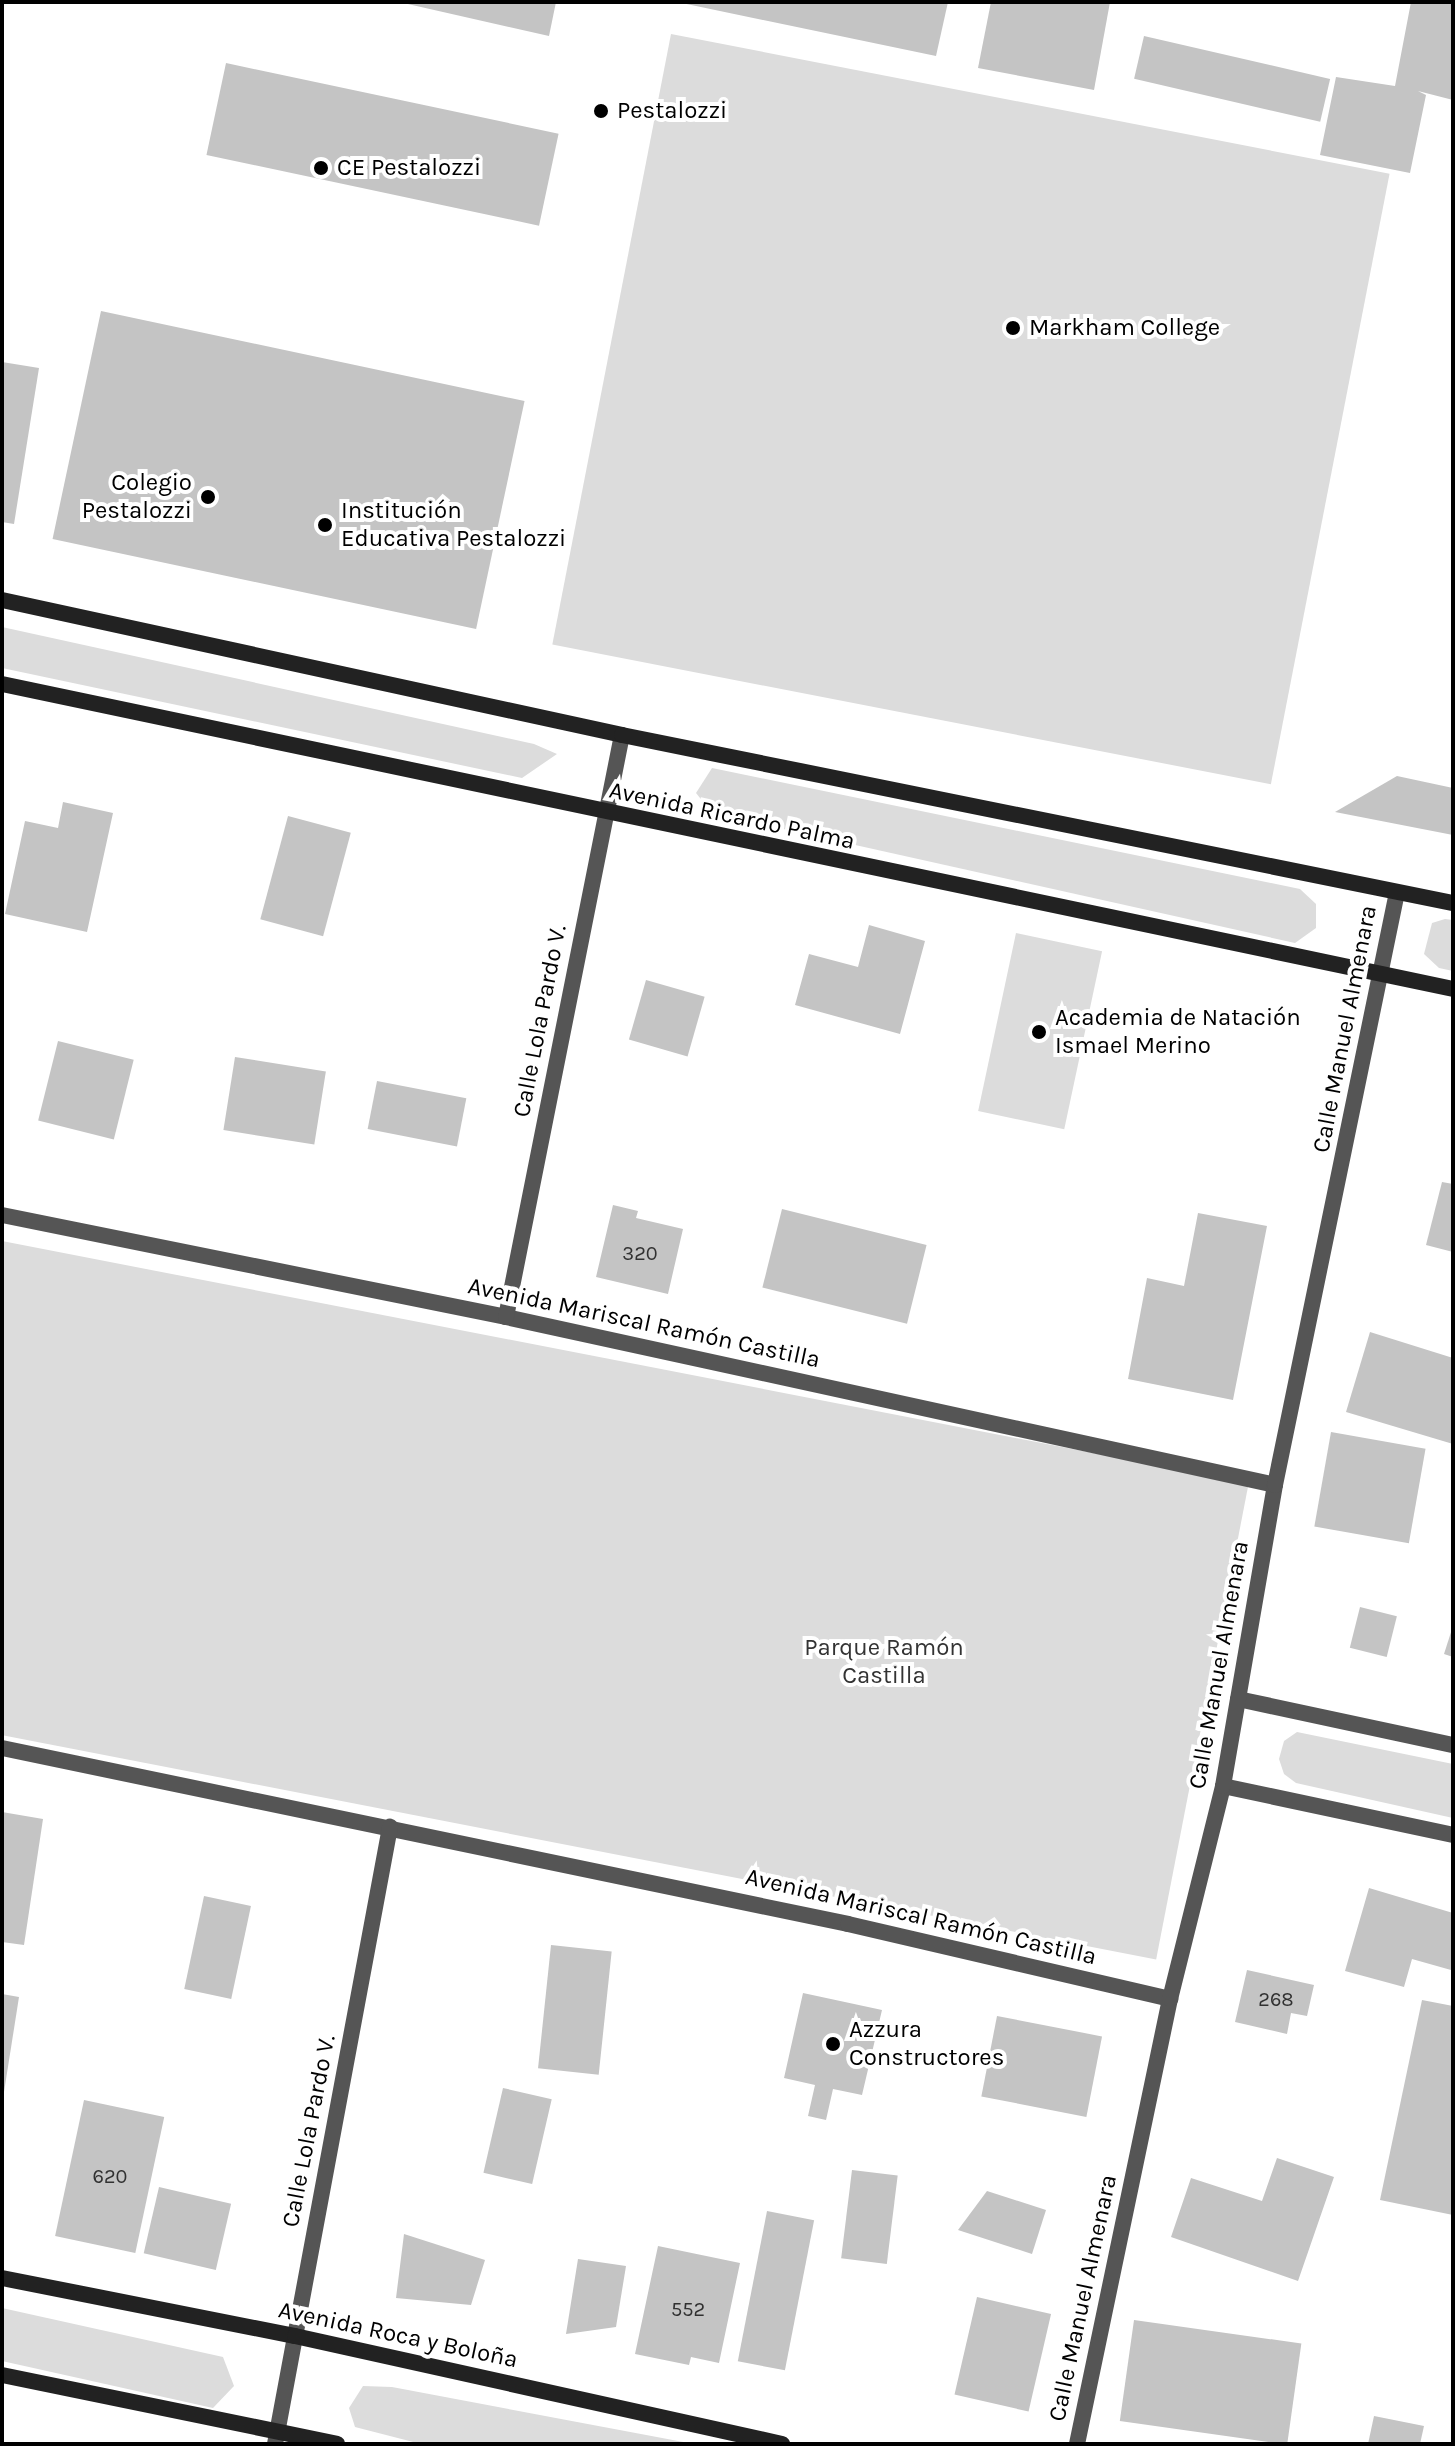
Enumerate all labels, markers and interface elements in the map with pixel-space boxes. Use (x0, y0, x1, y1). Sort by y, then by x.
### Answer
place label: Pestalozzi (617, 97, 727, 125)
marker: Pestalozzi (592, 102, 610, 120)
place label: CE Pestalozzi (337, 154, 481, 182)
marker: CE Pestalozzi (312, 159, 330, 177)
place label: Markham College (1029, 314, 1220, 342)
marker: Markham College (1004, 319, 1022, 337)
place label: Colegio Pestalozzi (82, 469, 192, 525)
marker: Colegio Pestalozzi (199, 488, 217, 506)
place label: Institución Educativa Pestalozzi (341, 497, 566, 553)
marker: Institución Educativa Pestalozzi (316, 516, 334, 534)
street label: Avenida Ricardo Palma (607, 776, 857, 856)
street label: Calle Manuel Almenara (1307, 903, 1383, 1155)
street label: Calle Lola Pardo V. (507, 922, 573, 1120)
place label: Academia de Natación Ismael Merino (1055, 1004, 1301, 1060)
marker: Academia de Natación Ismael Merino (1030, 1023, 1048, 1041)
house number: 320 (622, 1241, 658, 1265)
street label: Avenida Mariscal Ramón Castilla (465, 1272, 823, 1374)
street label: Calle Manuel Almenara (1183, 1539, 1255, 1791)
park label: Parque Ramón Castilla (804, 1634, 964, 1690)
street label: Avenida Mariscal Ramón Castilla (743, 1863, 1099, 1971)
house number: 268 (1258, 1987, 1294, 2011)
place label: Azzura Constructores (849, 2016, 1004, 2072)
street label: Calle Lola Pardo V. (276, 2032, 342, 2230)
marker: Azzura Constructores (824, 2035, 842, 2053)
house number: 620 (93, 2164, 127, 2188)
street label: Calle Manuel Almenara (1043, 2172, 1123, 2424)
street label: Avenida Roca y Boloña (276, 2296, 520, 2374)
house number: 552 (671, 2297, 705, 2321)

